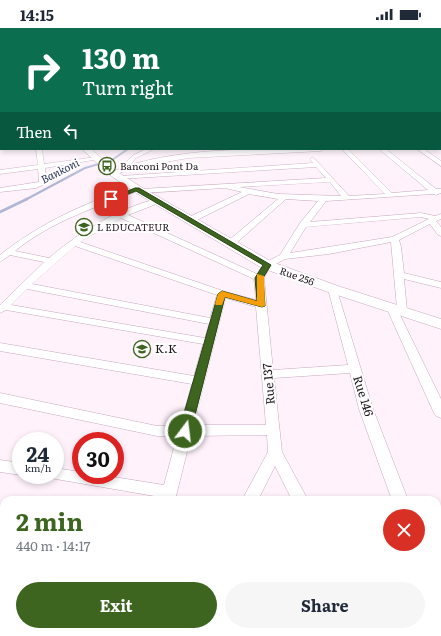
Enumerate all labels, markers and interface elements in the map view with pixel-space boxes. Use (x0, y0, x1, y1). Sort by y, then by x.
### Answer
text: 14:15 (20, 3, 54, 26)
text: 130 m (82, 36, 160, 78)
icon: right (16, 44, 68, 96)
text: Turn right (82, 74, 173, 101)
text: Then (16, 120, 52, 143)
icon: left (60, 120, 82, 142)
water label: Bankoni (38, 153, 82, 187)
bus stop icon: Banconi Pont Da (97, 156, 117, 176)
place label: Banconi Pont Da (120, 158, 199, 173)
pin (94, 182, 128, 216)
icon: arrive (100, 188, 122, 210)
school or university icon: L EDUCATEUR (74, 217, 94, 237)
place label: L EDUCATEUR (97, 219, 170, 234)
street label: Rue 256 (278, 262, 317, 289)
school or university icon: K.K (132, 339, 152, 359)
place label: K.K (155, 339, 177, 357)
street label: Rue 137 (257, 363, 279, 406)
street label: Rue 146 (349, 373, 379, 419)
position arrow (164, 410, 206, 452)
speed limit sign: 30 (72, 432, 124, 484)
text: 24 (27, 438, 49, 468)
text: km/h (25, 460, 51, 475)
text: 2 min (16, 503, 83, 538)
button: close (383, 509, 425, 551)
text: 440 m · 14:17 (16, 536, 90, 555)
button: Exit (16, 582, 217, 628)
button: Share (225, 582, 425, 628)

